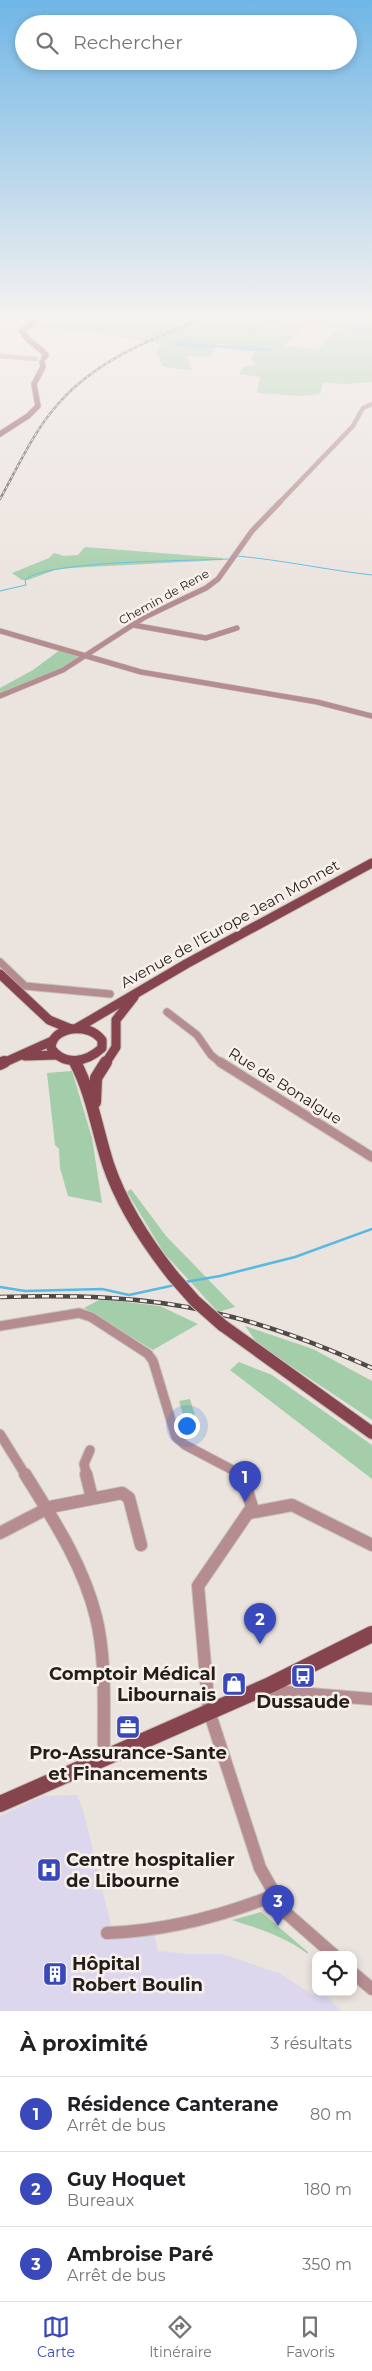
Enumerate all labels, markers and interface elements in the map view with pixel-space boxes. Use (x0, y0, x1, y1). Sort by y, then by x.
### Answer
search box (15, 15, 357, 70)
icon: search (33, 29, 61, 57)
text: Rechercher (73, 31, 183, 54)
street label: Chemin de Rene (116, 566, 212, 628)
street label: Avenue de l'Europe Jean Monnet (117, 855, 343, 992)
street label: Rue de Bonalgue (225, 1043, 346, 1128)
your location (174, 1413, 200, 1439)
pin: 1 (229, 1461, 261, 1502)
pin: 2 (244, 1603, 276, 1644)
place label: Comptoir Médical Libournais (49, 1663, 216, 1706)
bus stop icon: Dussaude (290, 1663, 316, 1689)
shop icon: Comptoir Médical Libournais (221, 1671, 247, 1697)
place label: Dussaude (256, 1691, 350, 1713)
office icon: Pro-Assurance-Sante et Financements (115, 1714, 141, 1740)
place label: Pro-Assurance-Sante et Financements (29, 1742, 227, 1785)
place label: Centre hospitalier de Libourne (66, 1849, 235, 1892)
hospital icon: Centre hospitalier de Libourne (36, 1857, 62, 1883)
pin: 3 (262, 1885, 294, 1926)
map controls (312, 1951, 357, 1996)
button: locate (312, 1951, 357, 1996)
place label: Hôpital Robert Boulin (72, 1953, 203, 1996)
building icon: Hôpital Robert Boulin (42, 1961, 68, 1987)
text: À proximité (20, 2031, 148, 2056)
text: 3 résultats (270, 2034, 352, 2053)
text: Résidence Canterane (67, 2093, 278, 2116)
text: 1 (33, 2105, 39, 2124)
text: 80 m (310, 2105, 352, 2124)
text: Arrêt de bus (67, 2116, 165, 2135)
text: Guy Hoquet (67, 2168, 186, 2191)
text: 2 (31, 2180, 41, 2199)
text: 180 m (304, 2180, 352, 2199)
text: Bureaux (67, 2191, 134, 2210)
text: Ambroise Paré (67, 2243, 214, 2266)
text: 3 (31, 2255, 41, 2274)
text: 350 m (302, 2255, 352, 2274)
text: Arrêt de bus (67, 2266, 165, 2285)
tab: Carte (37, 2313, 75, 2361)
tab: Itinéraire (149, 2313, 212, 2361)
tab: Favoris (286, 2313, 335, 2361)

